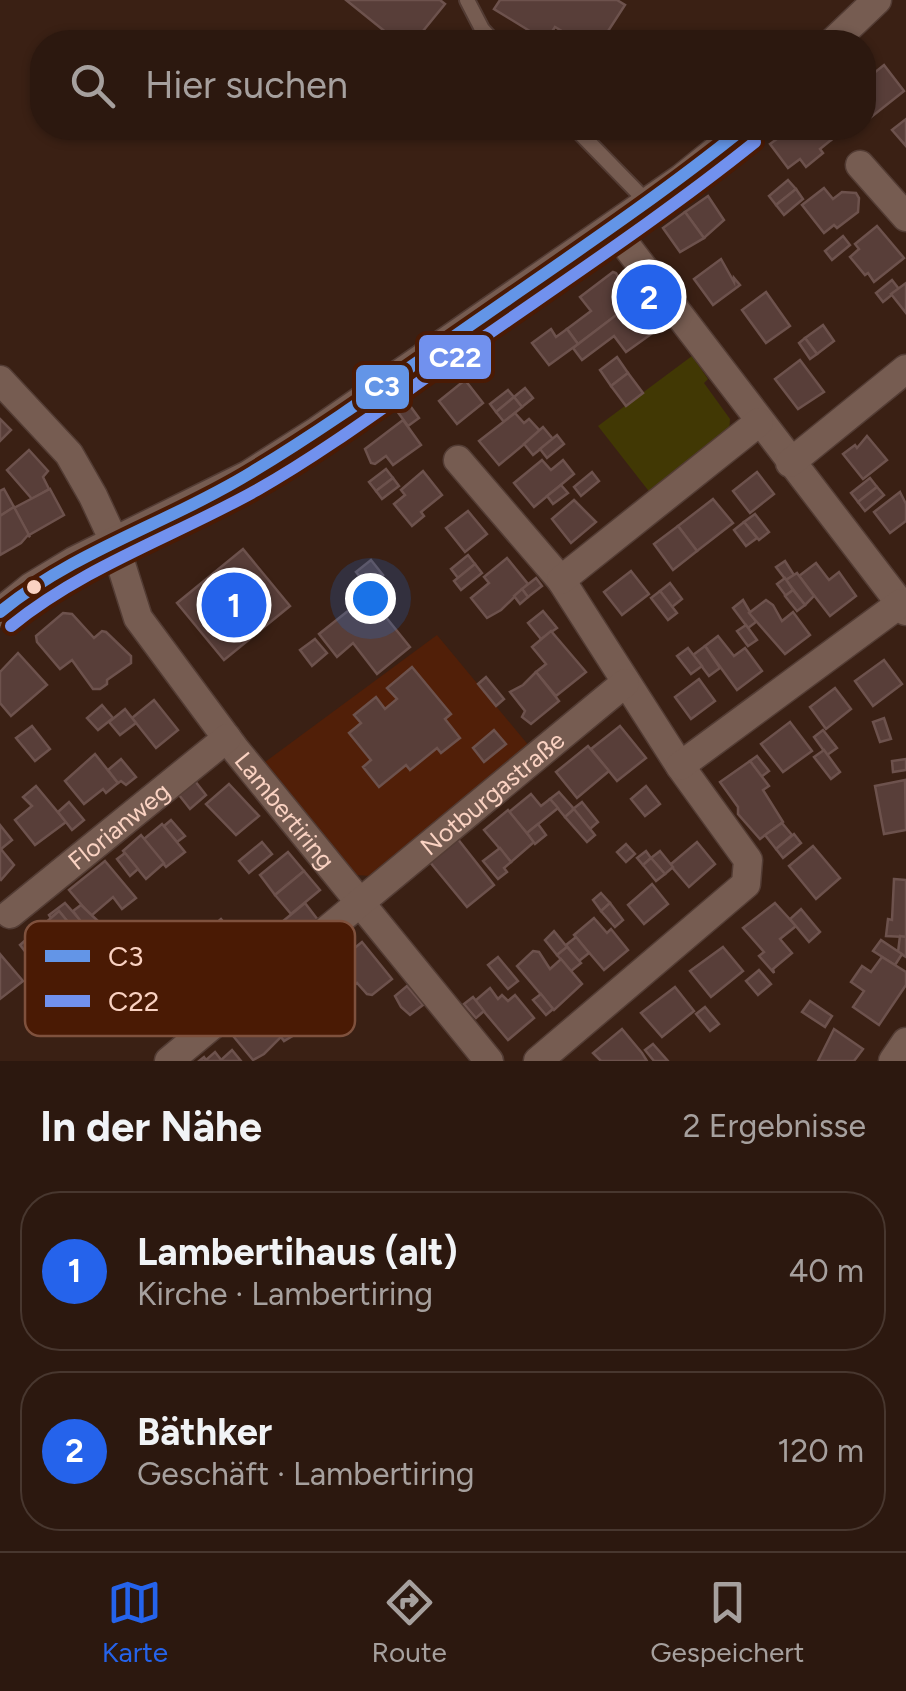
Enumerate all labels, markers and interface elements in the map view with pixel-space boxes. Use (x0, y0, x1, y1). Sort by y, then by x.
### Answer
search box (30, 30, 876, 140)
icon: search (65, 58, 120, 113)
text: Hier suchen (145, 62, 348, 108)
pin: 2 (616, 260, 682, 334)
line badge: C22 (417, 333, 493, 381)
text: C22 (429, 340, 481, 374)
line badge: C3 (354, 363, 411, 411)
text: C3 (364, 369, 400, 403)
pin: 1 (202, 568, 266, 642)
your location (345, 573, 396, 624)
unlabelled marker (24, 577, 44, 597)
street label: Notburgastraße (414, 725, 570, 861)
street label: Lambertiring (229, 746, 341, 875)
street label: Florianweg (62, 776, 176, 876)
legend (25, 921, 355, 1036)
text: C3 (108, 939, 143, 973)
text: C22 (108, 984, 160, 1018)
text: In der Nähe (40, 1101, 262, 1152)
text: 2 Ergebnisse (683, 1107, 866, 1145)
text: Lambertihaus (alt) (137, 1229, 458, 1275)
text: 1 (68, 1252, 81, 1290)
text: 40 m (788, 1252, 864, 1290)
text: Kirche · Lambertiring (137, 1275, 433, 1313)
text: Bäthker (137, 1409, 272, 1455)
text: 2 (65, 1432, 84, 1470)
text: 120 m (777, 1432, 864, 1470)
text: Geschäft · Lambertiring (137, 1455, 475, 1493)
tab: Karte (102, 1575, 168, 1669)
tab: Route (372, 1575, 447, 1669)
tab: Gespeichert (650, 1575, 804, 1669)

